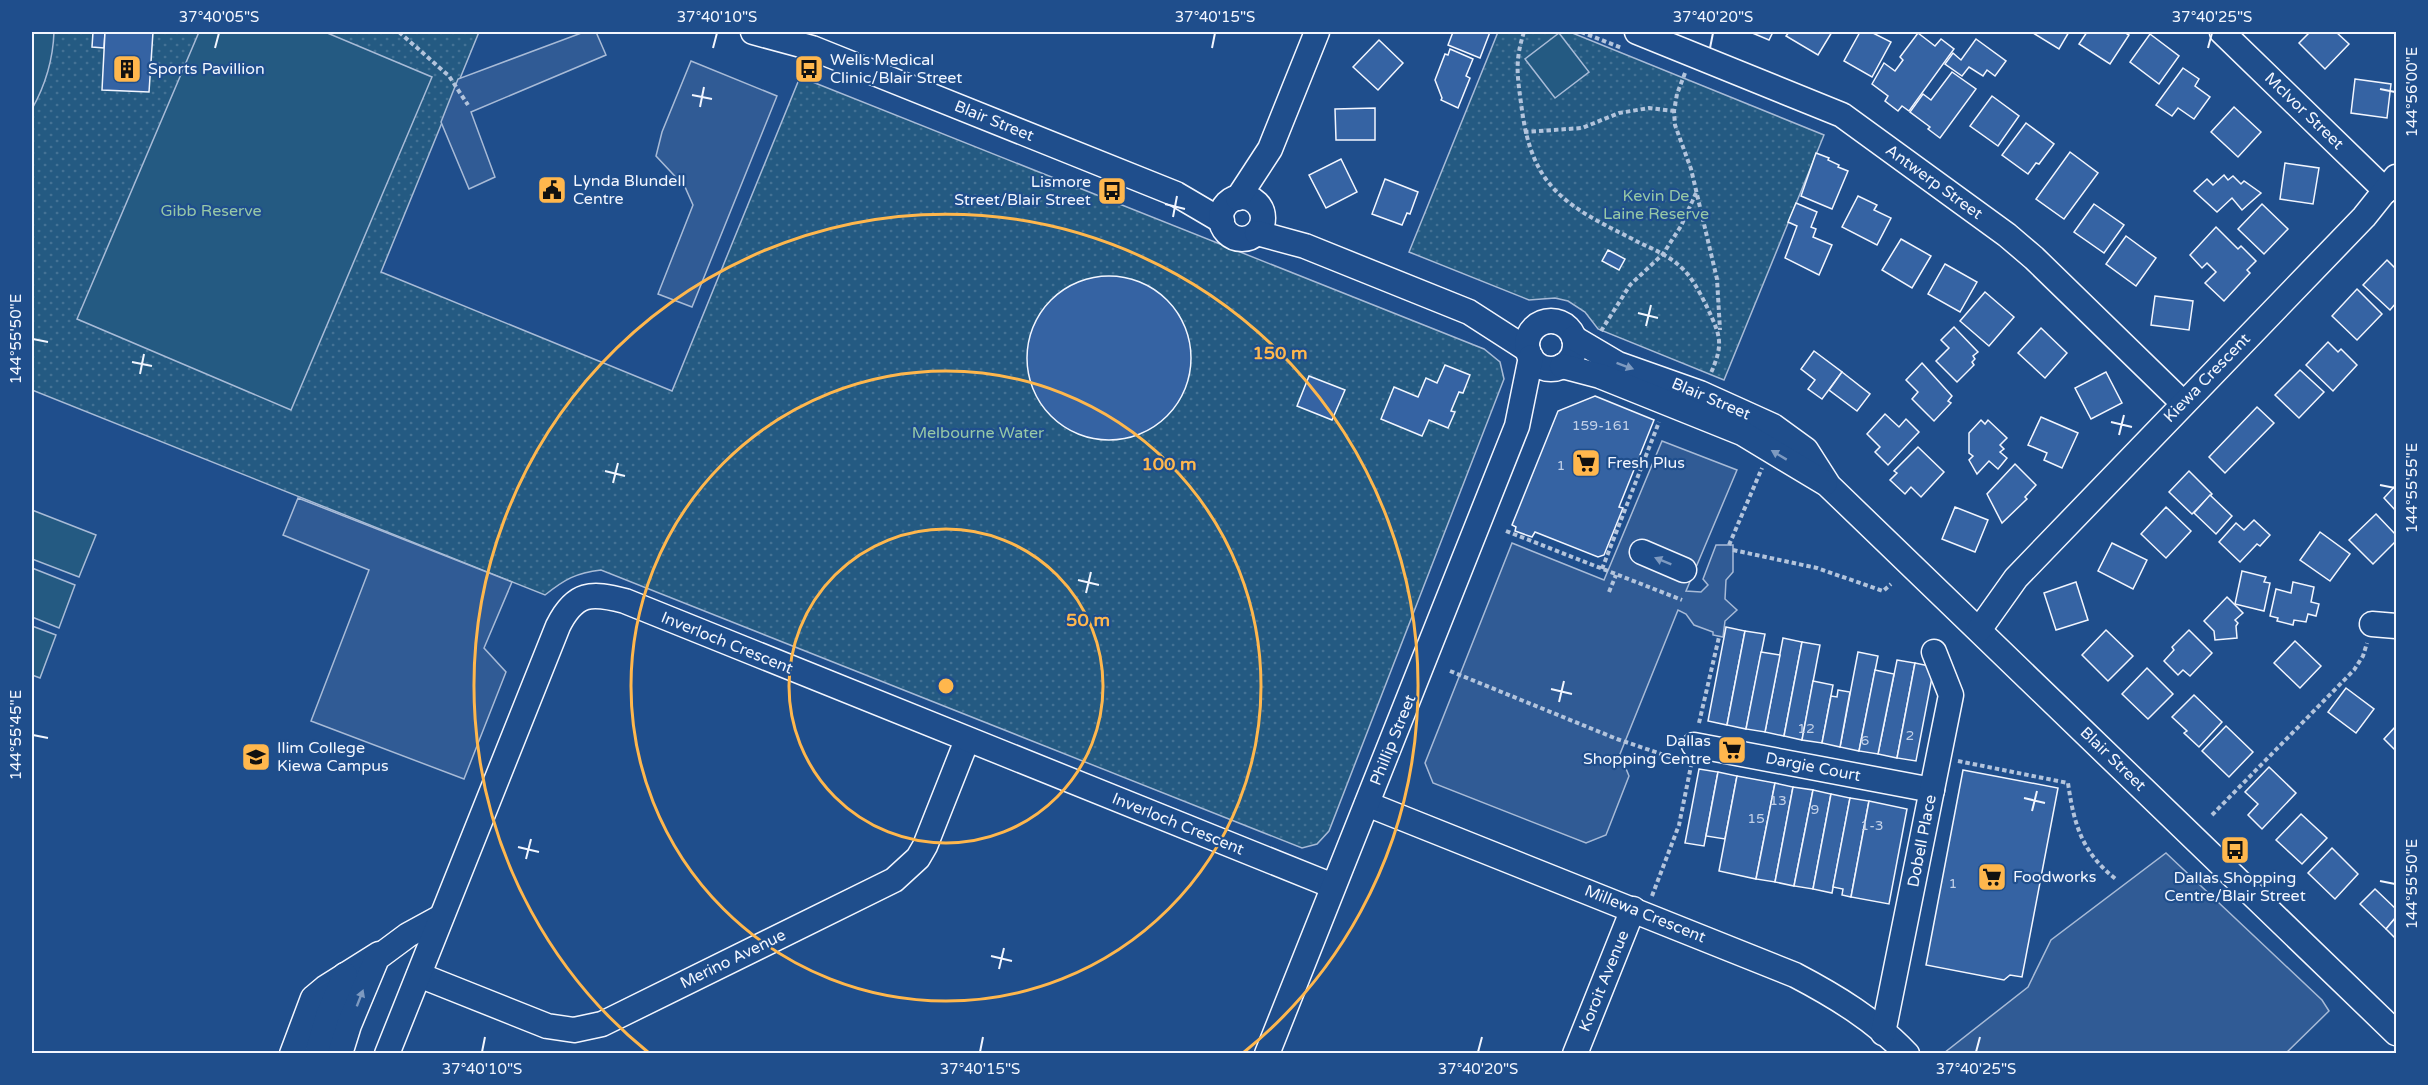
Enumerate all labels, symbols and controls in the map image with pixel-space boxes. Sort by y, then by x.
text: 37°40'05"S [179,8,259,26]
text: 37°40'10"S [677,8,757,26]
text: 37°40'15"S [1175,8,1255,26]
text: 37°40'20"S [1673,8,1753,26]
text: 37°40'25"S [2172,8,2252,26]
text: 144°56'00"E [2403,47,2421,137]
place label: Wells Medical Clinic/Blair Street [830,50,962,88]
building icon: Sports Pavillion [111,53,143,85]
bus stop icon: Wells Medical Clinic/Blair Street [793,53,825,85]
place label: Sports Pavillion [148,59,265,79]
street label: McIvor Street [2260,68,2348,154]
street label: Blair Street [951,96,1037,146]
street label: Antwerp Street [1882,140,1986,224]
place label: Lynda Blundell Centre [573,171,685,209]
place label: Lismore Street/Blair Street [954,172,1091,210]
public building icon: Lynda Blundell Centre [536,174,568,206]
bus stop icon: Lismore Street/Blair Street [1096,175,1128,207]
park label: Kevin De Laine Reserve [1603,186,1709,224]
park label: Gibb Reserve [160,201,262,221]
text: 144°55'50"E [7,294,25,384]
street label: Kiewa Crescent [2159,329,2255,427]
text: 150 m [1252,342,1308,364]
one-way arrow [1616,362,1634,372]
street label: Blair Street [1668,373,1754,425]
house number: 159-161 [1572,417,1630,434]
park label: Melbourne Water [912,423,1045,443]
text: 144°55'55"E [2403,443,2421,533]
supermarket icon: Fresh Plus [1570,447,1602,479]
one-way arrow [1771,450,1787,461]
text: 100 m [1141,453,1197,475]
place label: Fresh Plus [1607,453,1685,473]
house number: 1 [1557,457,1565,474]
one-way arrow [1654,556,1672,565]
street label: Inverloch Crescent [658,607,796,679]
text: 50 m [1066,609,1110,631]
centre of rings [936,676,956,696]
text: 144°55'45"E [7,690,25,780]
street label: Phillip Street [1366,692,1420,788]
house number: 12 [1797,720,1815,737]
street label: Blair Street [2076,723,2150,795]
house number: 2 [1906,727,1914,744]
place label: Dallas Shopping Centre [1583,731,1711,769]
house number: 6 [1861,732,1870,749]
supermarket icon: Dallas Shopping Centre [1716,734,1748,766]
place label: Ilim College Kiewa Campus [277,738,389,776]
school or university icon: Ilim College Kiewa Campus [240,741,272,773]
street label: Dargie Court [1764,748,1862,786]
street label: Inverloch Crescent [1109,788,1247,860]
house number: 13 [1769,792,1787,809]
street label: Dobell Place [1903,793,1941,889]
house number: 9 [1811,801,1819,818]
house number: 15 [1747,810,1765,827]
house number: 1-3 [1860,817,1884,834]
bus stop icon: Dallas Shopping Centre/Blair Street [2219,834,2251,866]
text: 144°55'50"E [2403,839,2421,929]
supermarket icon: Foodworks [1976,861,2008,893]
place label: Foodworks [2013,867,2096,887]
place label: Dallas Shopping Centre/Blair Street [2164,868,2306,906]
house number: 1 [1949,875,1957,892]
street label: Millewa Crescent [1582,881,1708,947]
street label: Merino Avenue [677,925,789,993]
street label: Koroit Avenue [1575,927,1633,1035]
one-way arrow [355,989,365,1007]
text: 37°40'10"S [442,1060,522,1078]
text: 37°40'15"S [940,1060,1020,1078]
text: 37°40'20"S [1438,1060,1518,1078]
text: 37°40'25"S [1936,1060,2016,1078]

